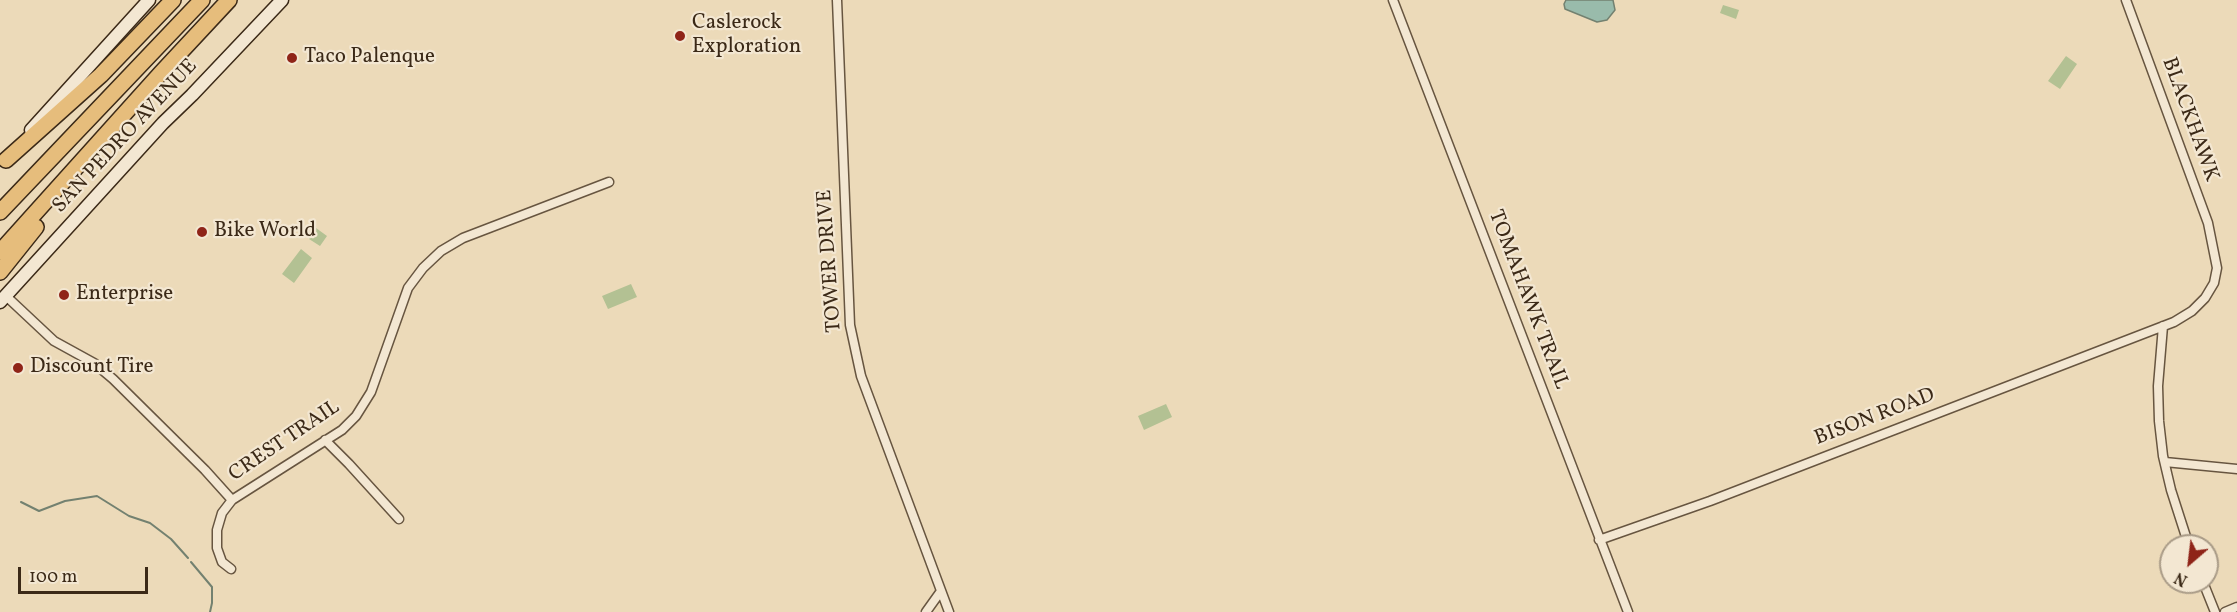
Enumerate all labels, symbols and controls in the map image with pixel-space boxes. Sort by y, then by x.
place label: Caslerock Exploration [692,11,801,61]
marker: Caslerock Exploration [673,29,687,43]
place label: Taco Palenque [304,45,435,71]
marker: Taco Palenque [285,51,299,65]
street label: BLACKHAWK [2155,54,2223,186]
street label: SAN PEDRO AVENUE [48,55,204,219]
street label: TOWER DRIVE [813,189,849,333]
street label: TOMAHAWK TRAIL [1481,207,1573,393]
place label: Bike World [214,219,316,245]
marker: Bike World [195,225,209,239]
place label: Enterprise [76,282,173,308]
marker: Enterprise [57,288,71,302]
place label: Discount Tire [30,355,153,381]
marker: Discount Tire [11,361,25,375]
street label: BISON ROAD [1811,384,1939,452]
street label: CREST TRAIL [225,396,345,488]
north arrow [2159,534,2219,594]
scale bar [21,555,152,593]
text: 100 m [29,565,78,590]
text: N [2171,566,2192,591]

